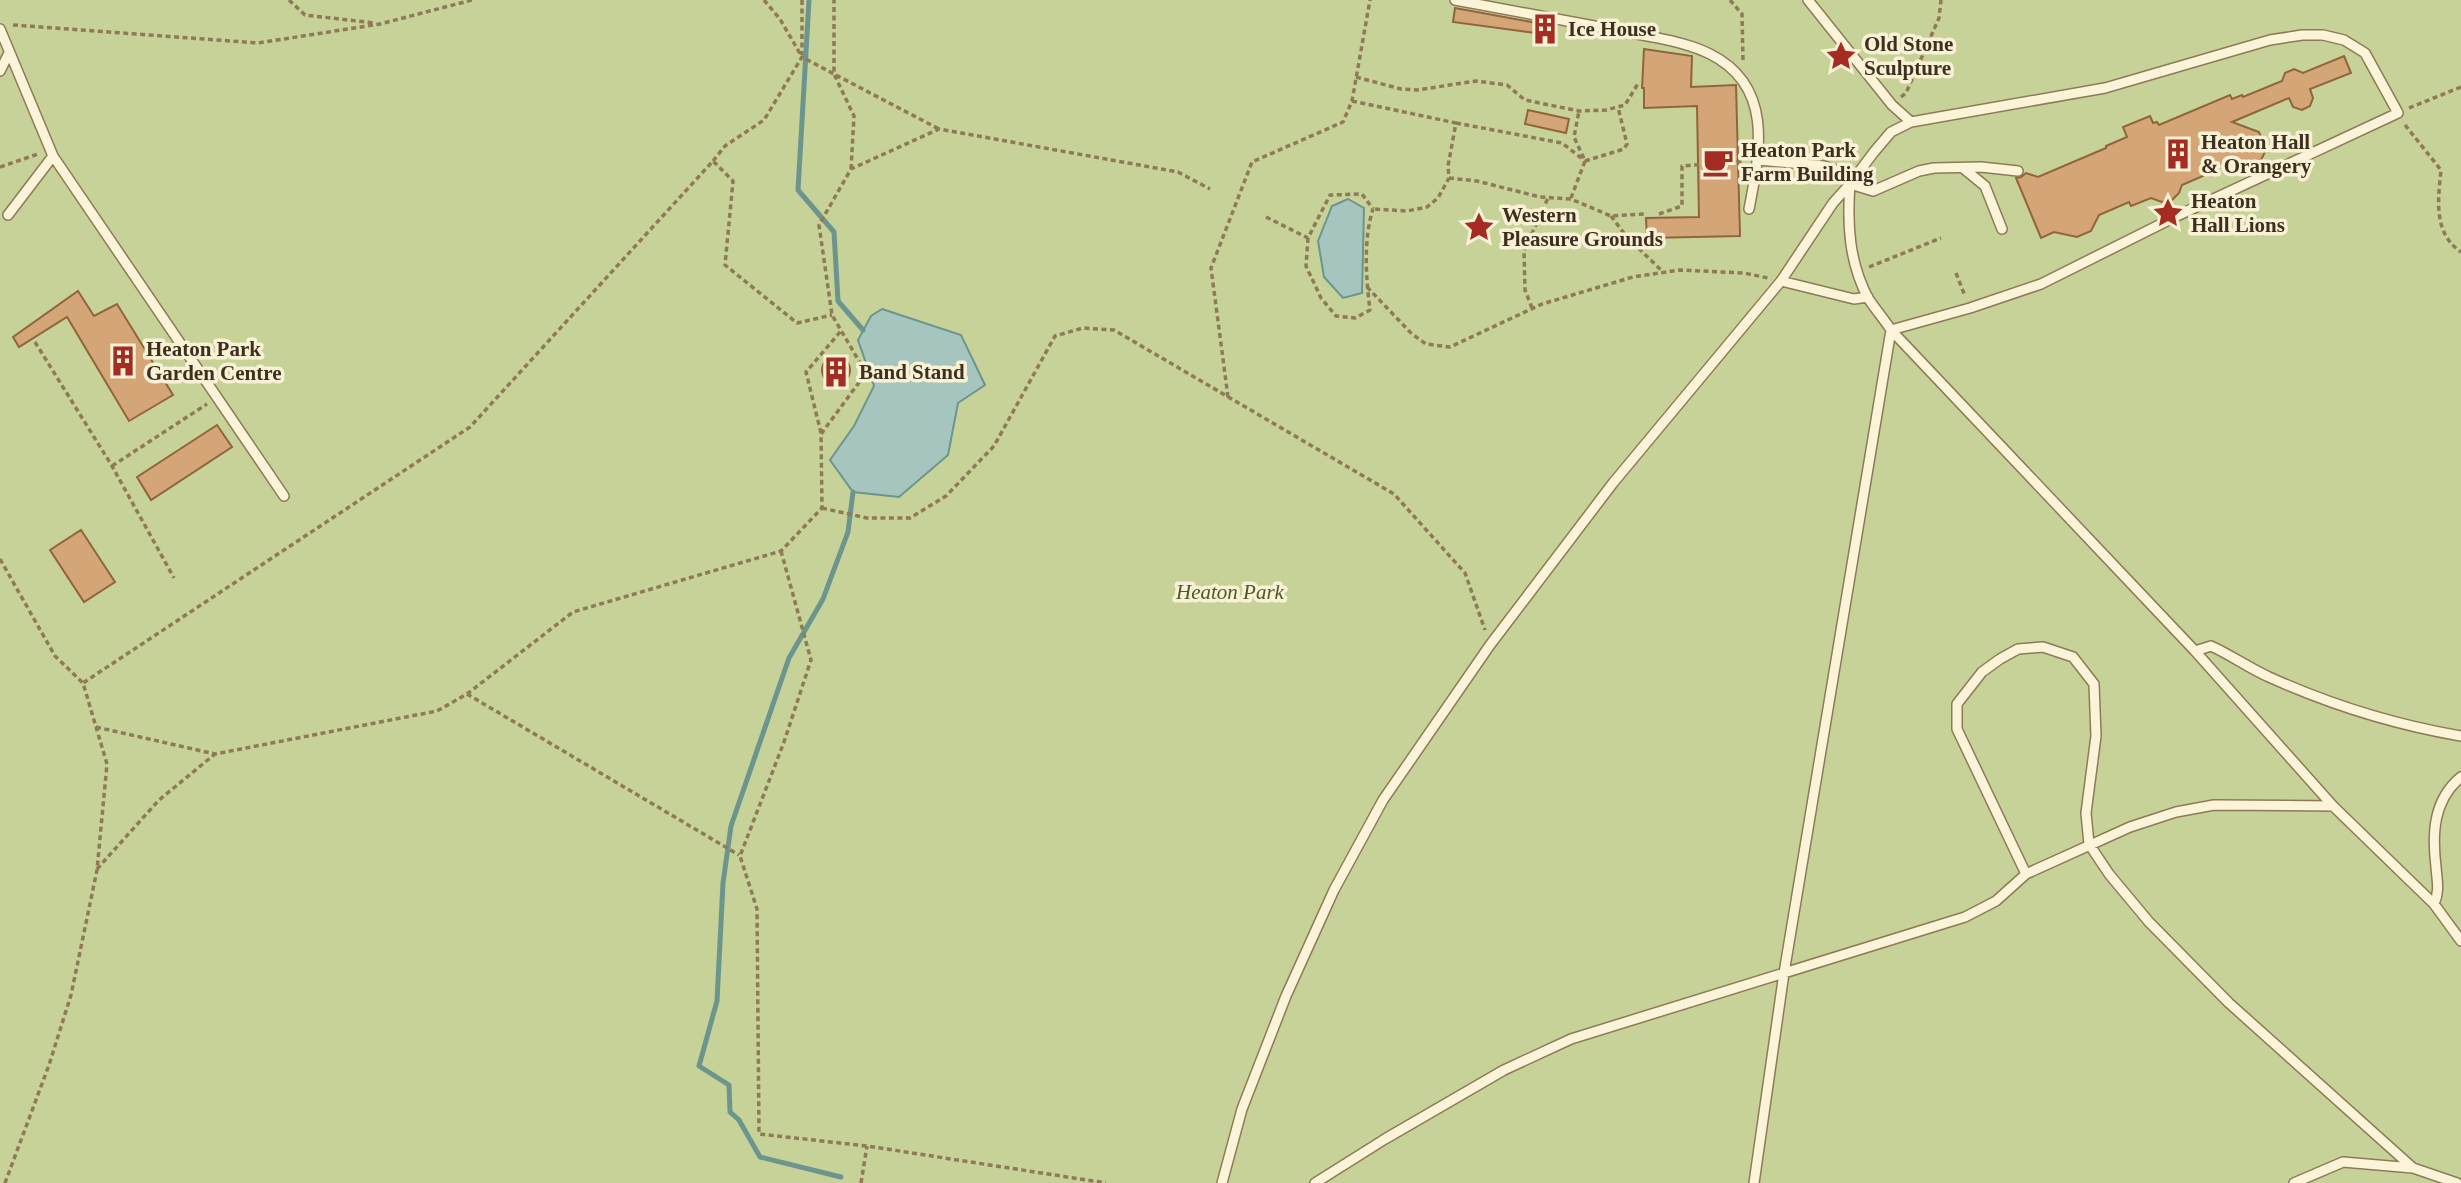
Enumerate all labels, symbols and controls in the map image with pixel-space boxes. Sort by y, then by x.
building icon: Ice House [1528,12,1562,46]
place label: Ice House [1568,17,1656,41]
place label: Old Stone Sculpture [1864,32,1953,80]
place icon: Old Stone Sculpture [1824,39,1858,73]
place label: Heaton Hall & Orangery [2201,130,2312,178]
building icon: Heaton Hall & Orangery [2161,137,2195,171]
place label: Heaton Park Farm Building [1741,138,1874,186]
cafe icon: Heaton Park Farm Building [1701,145,1735,179]
place label: Heaton Hall Lions [2191,189,2285,237]
place icon: Heaton Hall Lions [2151,196,2185,230]
place label: Western Pleasure Grounds [1502,203,1663,251]
place icon: Western Pleasure Grounds [1462,210,1496,244]
place label: Heaton Park Garden Centre [146,337,282,385]
building icon: Heaton Park Garden Centre [106,344,140,378]
building icon: Band Stand [819,355,853,389]
place label: Band Stand [859,360,965,384]
park label: Heaton Park [1175,580,1285,604]

